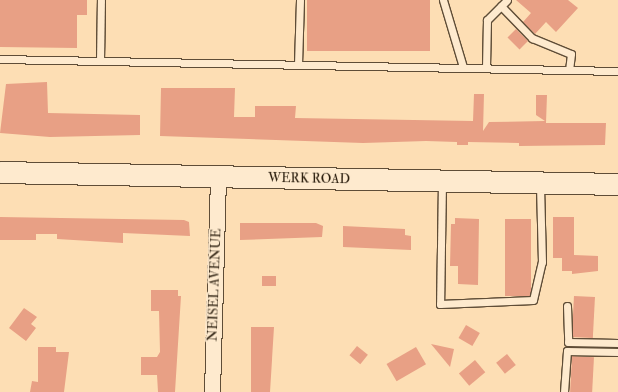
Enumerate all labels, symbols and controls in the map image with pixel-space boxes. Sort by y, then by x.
street label: WERK ROAD [268,170,350,188]
street label: NEISEL AVENUE [205,228,225,342]

